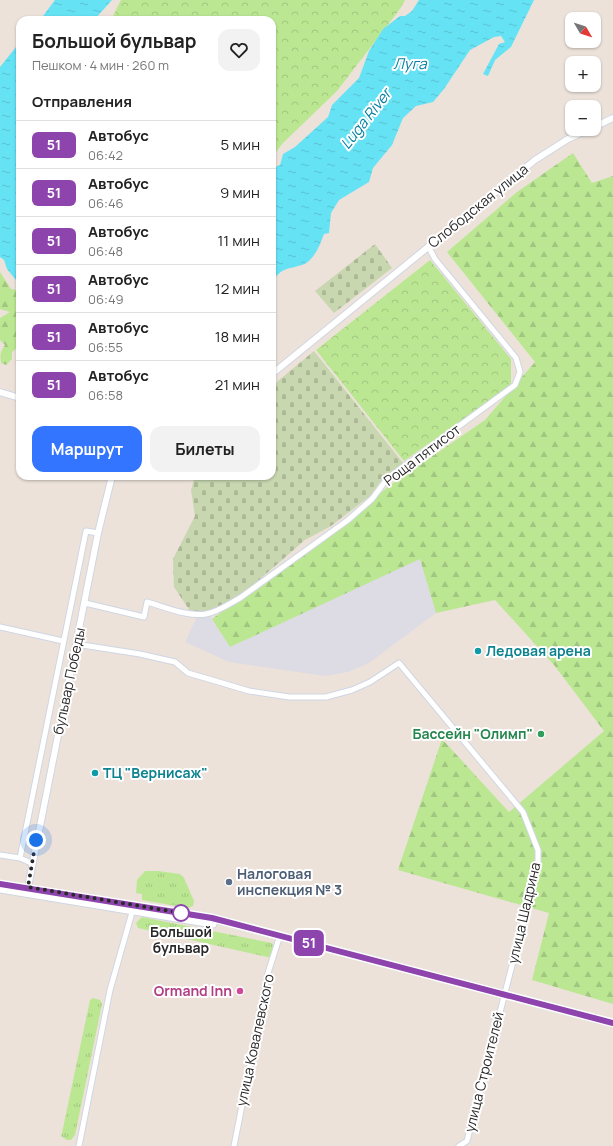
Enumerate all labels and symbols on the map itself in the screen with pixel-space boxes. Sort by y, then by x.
north arrow [565,12,601,48]
water label: Луга [393,53,427,74]
water label: Luga River [335,82,397,153]
street label: Слободская улица [424,159,532,252]
street label: Роща пятисот [379,419,464,490]
street label: бульвар Победы [48,626,89,736]
place label: Ледовая арена [486,641,591,660]
marker: Ледовая арена [473,646,483,656]
place label: Бассейн "Олимп" [412,724,533,743]
marker: Бассейн "Олимп" [536,729,546,739]
place label: ТЦ "Вернисаж" [103,763,208,782]
marker: ТЦ "Вернисаж" [90,768,100,778]
your location [26,830,46,850]
street label: улица Шадрина [503,860,544,965]
place label: Налоговая инспекция № 3 [237,864,342,899]
marker: Налоговая инспекция № 3 [224,877,234,887]
marker: Большой бульвар [172,904,190,922]
place label: Большой бульвар [150,922,212,957]
line badge: 51 [291,930,327,956]
street label: улица Ковалевского [231,972,278,1108]
place label: Ormand Inn [154,981,232,1000]
marker: Ormand Inn [235,986,245,996]
street label: улица Строителей [459,1010,508,1134]

